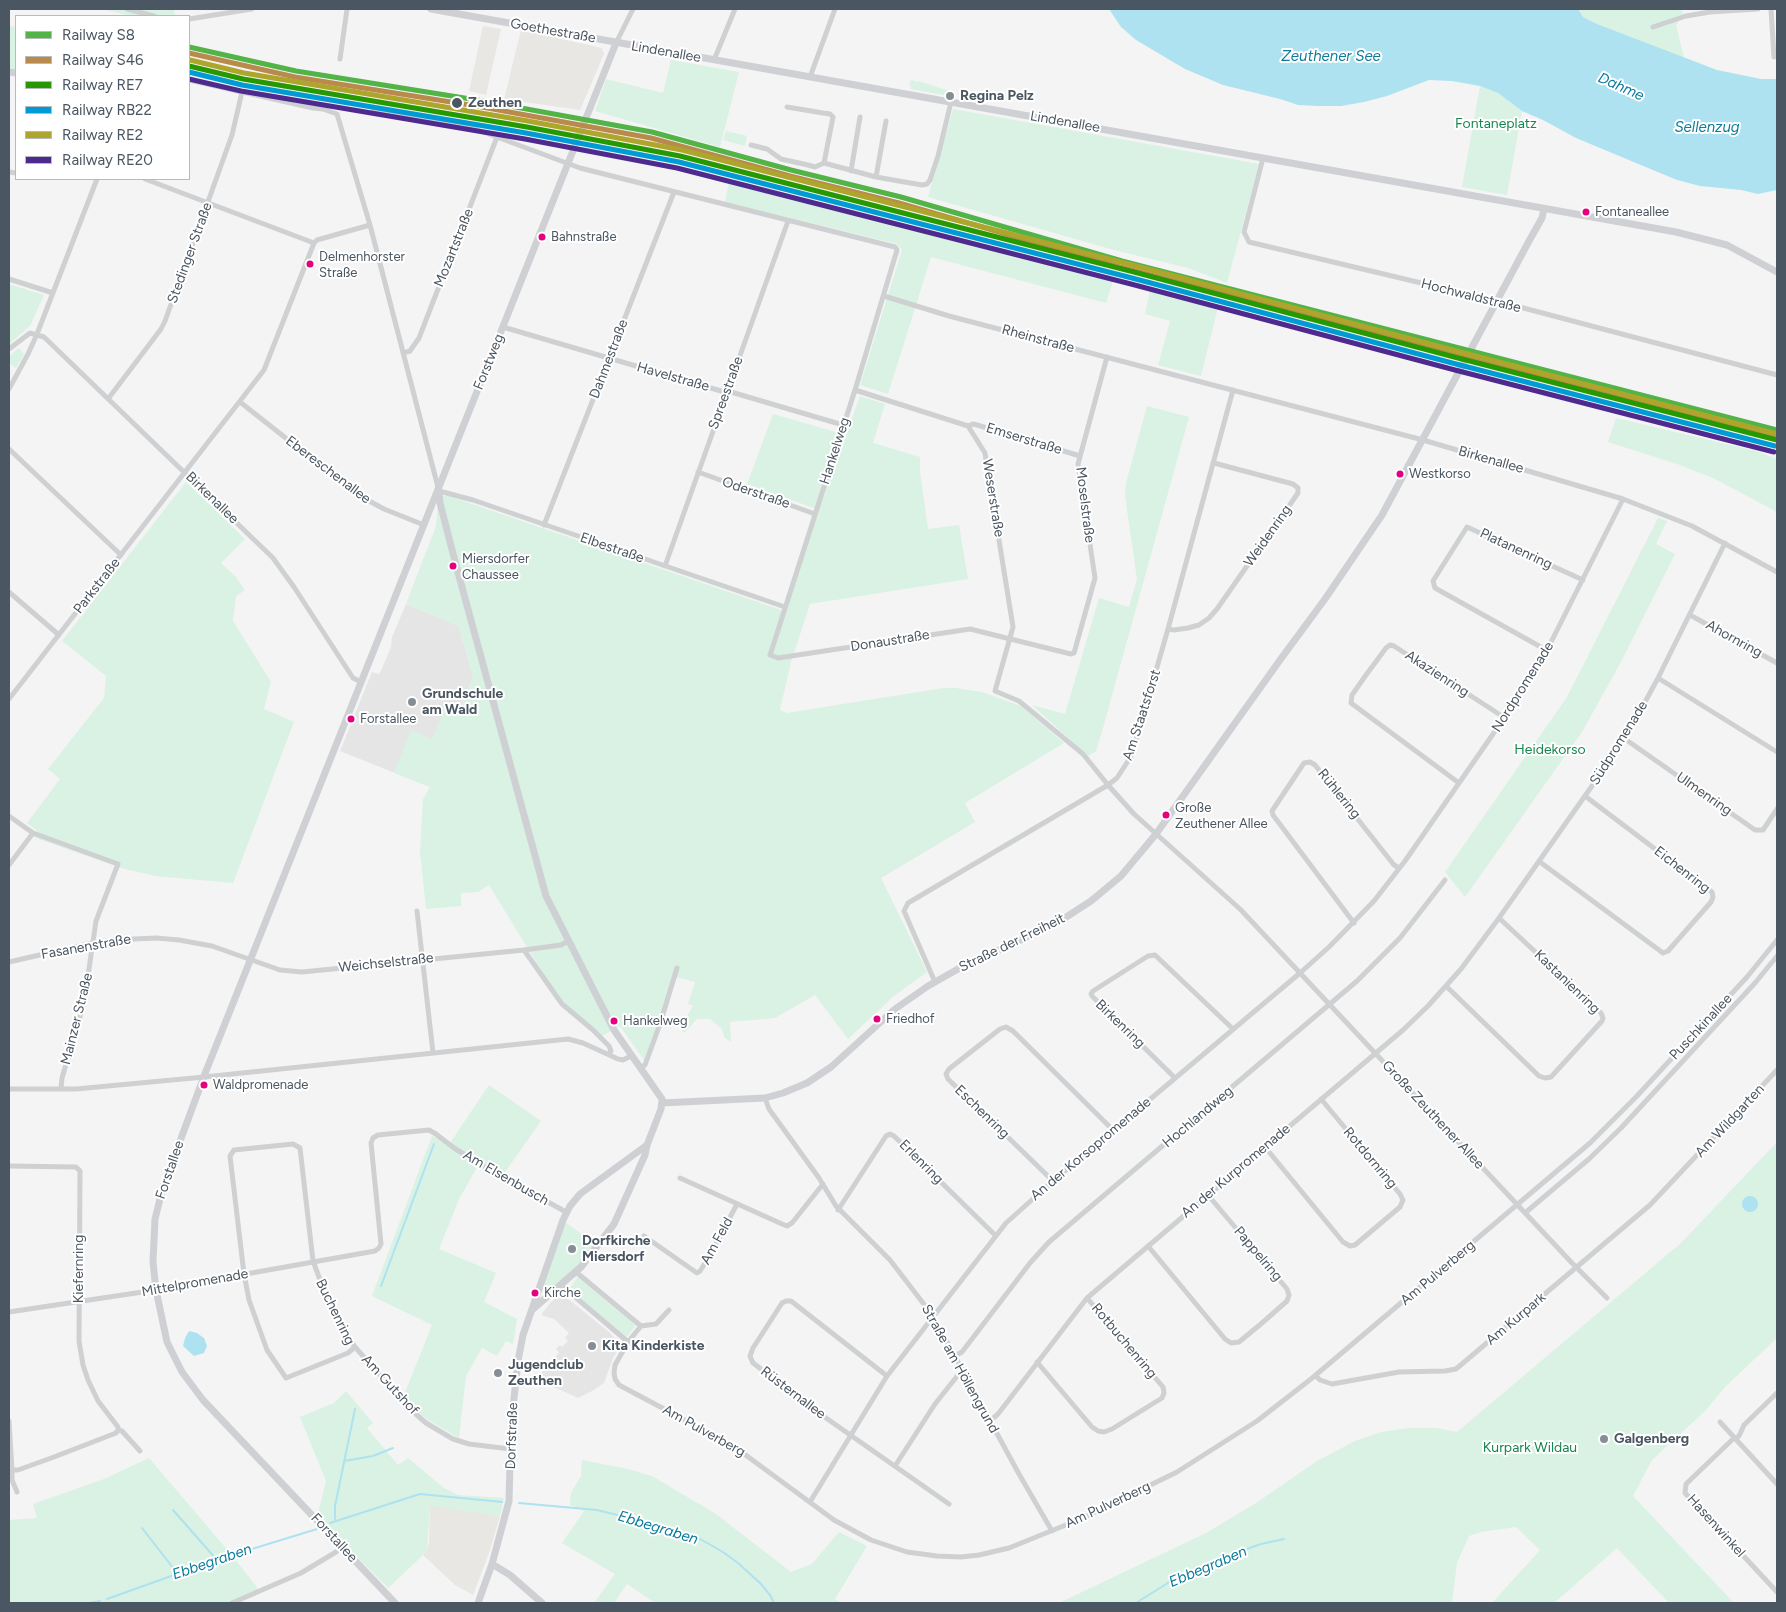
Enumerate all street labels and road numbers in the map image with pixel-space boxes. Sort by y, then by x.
street label: Goethestraße [509,15,597,47]
street label: Lindenallee [630,38,702,66]
street label: Lindenallee [1029,108,1101,136]
street label: Stedinger Straße [164,200,216,306]
street label: Mozartstraße [431,206,477,290]
street label: Hochwaldstraße [1419,275,1523,317]
street label: Dahmestraße [586,317,632,401]
street label: Rheinstraße [1000,321,1076,357]
street label: Forstweg [470,332,508,392]
street label: Spreestraße [705,354,747,432]
street label: Havelstraße [635,359,711,395]
street label: Hankelweg [816,415,854,487]
street label: Emserstraße [984,420,1064,458]
street label: Ebereschenallee [282,432,374,508]
street label: Birkenallee [1456,443,1526,477]
street label: Weserstraße [979,458,1007,538]
street label: Moselstraße [1072,466,1098,544]
street label: Birkenallee [182,469,242,527]
street label: Oderstraße [720,474,792,512]
street label: Weidenring [1241,502,1295,570]
street label: Platanenring [1477,525,1555,573]
street label: Elbestraße [578,529,646,567]
street label: Parkstraße [70,555,124,617]
street label: Ahornring [1703,617,1765,661]
street label: Donaustraße [849,626,931,656]
street label: Nordpromenade [1488,639,1558,735]
street label: Akazienring [1402,647,1472,701]
street label: Am Staatsforst [1119,667,1165,763]
street label: Südpromenade [1586,698,1652,788]
street label: Rühlering [1314,766,1364,822]
street label: Ulmenring [1673,769,1735,819]
street label: Eichenring [1651,843,1713,897]
street label: Straße der Freiheit [956,910,1068,976]
street label: Fasanenstraße [40,931,132,963]
street label: Kastanienring [1531,946,1603,1018]
street label: Weichselstraße [338,950,434,976]
street label: Mainzer Straße [57,971,97,1067]
street label: Puschkinallee [1666,990,1736,1064]
street label: Birkenring [1092,996,1148,1052]
street label: Große Zeuthener Allee [1378,1057,1488,1173]
street label: Am Wildgarten [1692,1081,1768,1161]
street label: Eschenring [951,1082,1013,1142]
street label: Hochlandweg [1159,1083,1237,1151]
street label: An der Korsopromenade [1027,1094,1155,1204]
street label: An der Kurpromenade [1178,1120,1294,1222]
street label: Rotdornring [1339,1124,1401,1192]
street label: Erlenring [895,1136,947,1188]
street label: Forstallee [152,1139,188,1201]
street label: Am Elsenbusch [460,1147,552,1209]
street label: Am Feld [697,1214,737,1268]
street label: Pappelring [1230,1223,1286,1285]
street label: Kiefernring [71,1235,87,1303]
street label: Am Pulverberg [1397,1237,1479,1309]
street label: Mittelpromenade [140,1265,250,1301]
street label: Buchenring [312,1276,358,1348]
street label: Am Kurpark [1483,1289,1549,1349]
street label: Rotbuchenring [1088,1300,1160,1382]
street label: Straße am Höllengrund [918,1302,1002,1436]
street label: Am Gutshof [358,1351,422,1419]
street label: Rüsternallee [757,1363,829,1423]
street label: Am Pulverberg [660,1401,748,1461]
street label: Dorfstraße [502,1402,522,1470]
street label: Am Pulverberg [1063,1478,1153,1532]
street label: Hasenwinkel [1683,1491,1749,1561]
street label: Forstallee [307,1510,361,1566]

